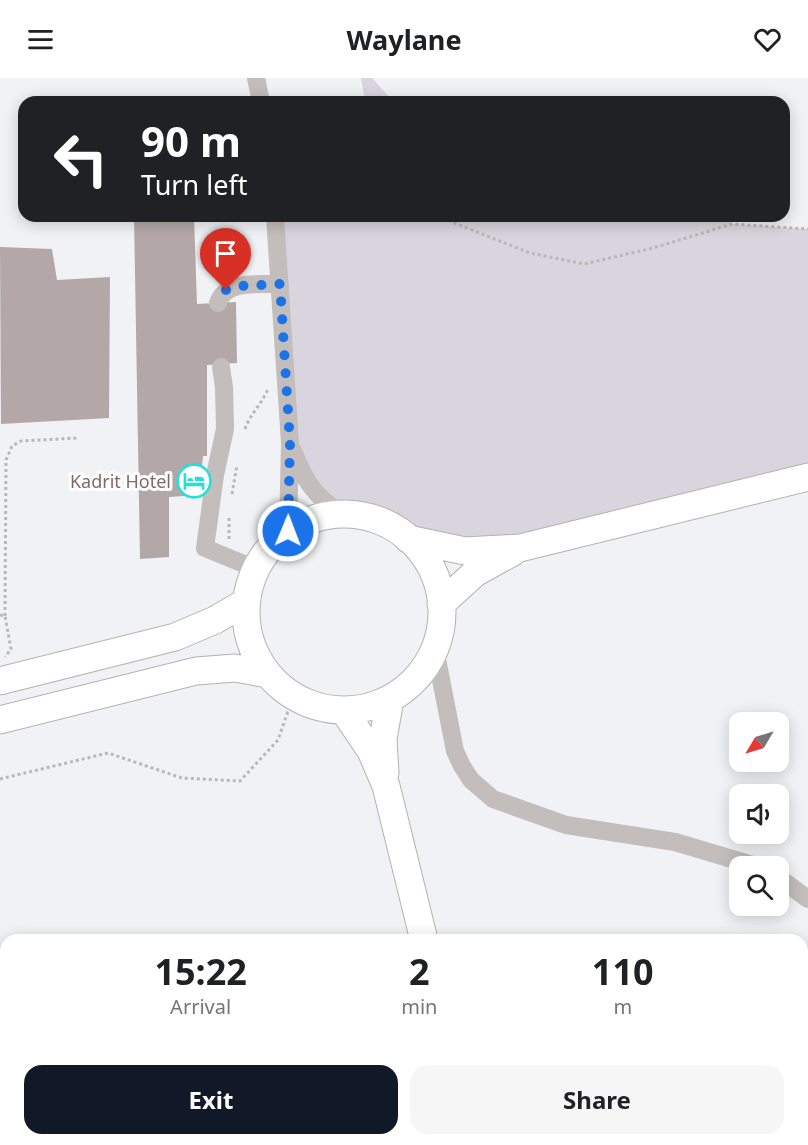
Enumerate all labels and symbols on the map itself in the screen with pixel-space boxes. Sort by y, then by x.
pin [200,228,251,290]
hotel icon: Kadrit Hotel [176,463,212,499]
place label: Kadrit Hotel [70,469,171,493]
position arrow [256,499,320,563]
north arrow [729,712,789,772]

